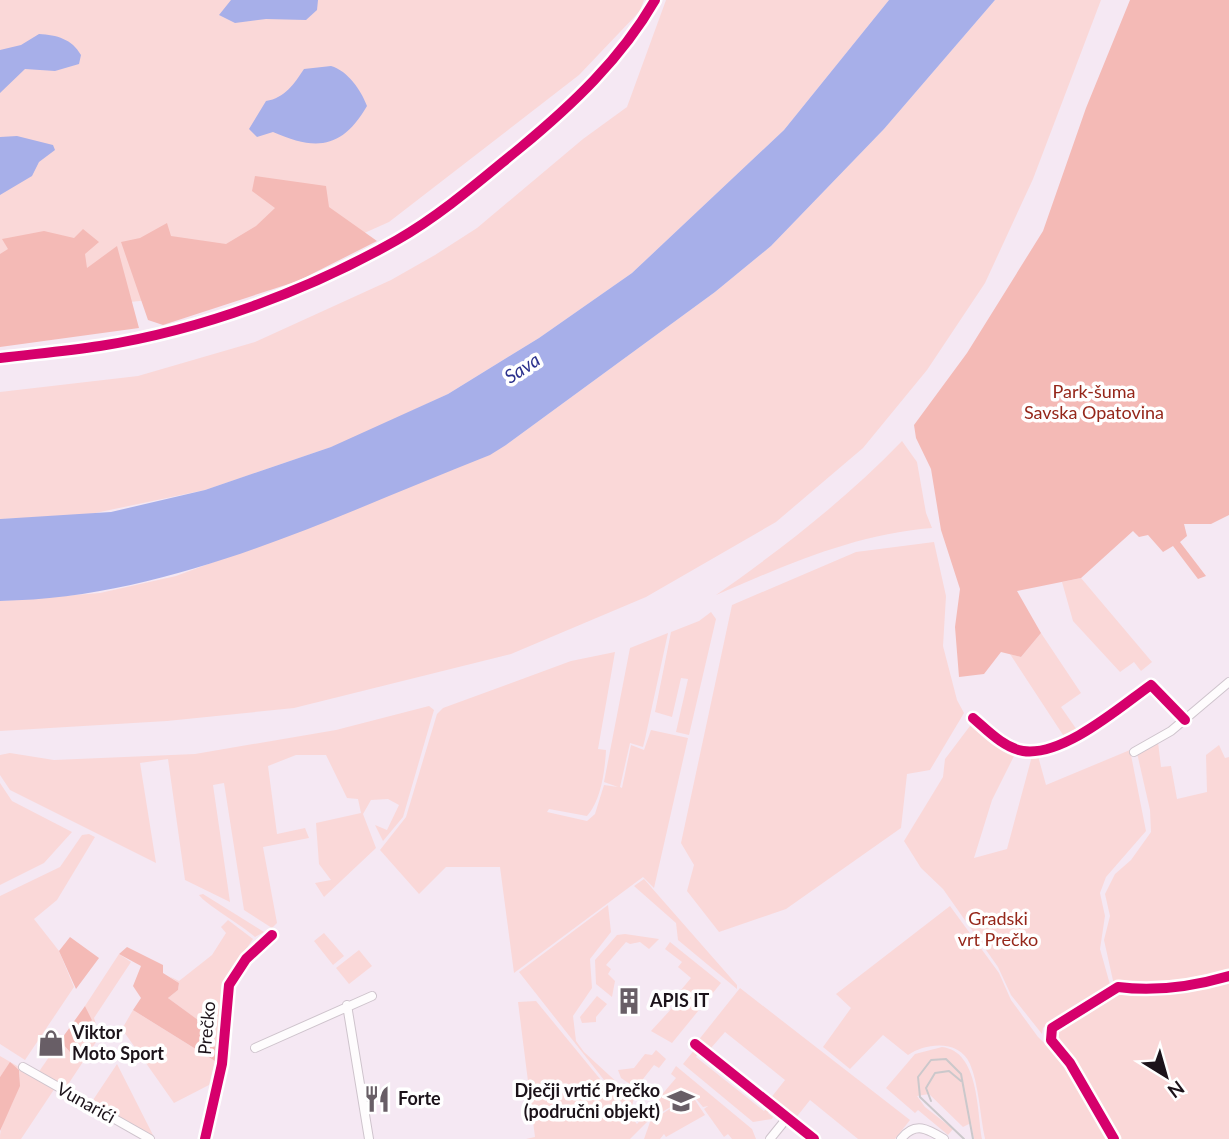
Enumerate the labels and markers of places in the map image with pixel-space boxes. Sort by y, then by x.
building icon: APIS IT [614,986,644,1016]
place label: APIS IT [649,989,710,1011]
place label: Viktor Moto Sport [71,1021,164,1064]
shop icon: Viktor Moto Sport [36,1028,66,1058]
place label: Dječji vrtić Prečko (područni objekt) [514,1079,660,1122]
restaurant icon: Forte [362,1084,392,1114]
school or university icon: Dječji vrtić Prečko (područni objekt) [666,1086,696,1116]
place label: Forte [398,1087,441,1109]

